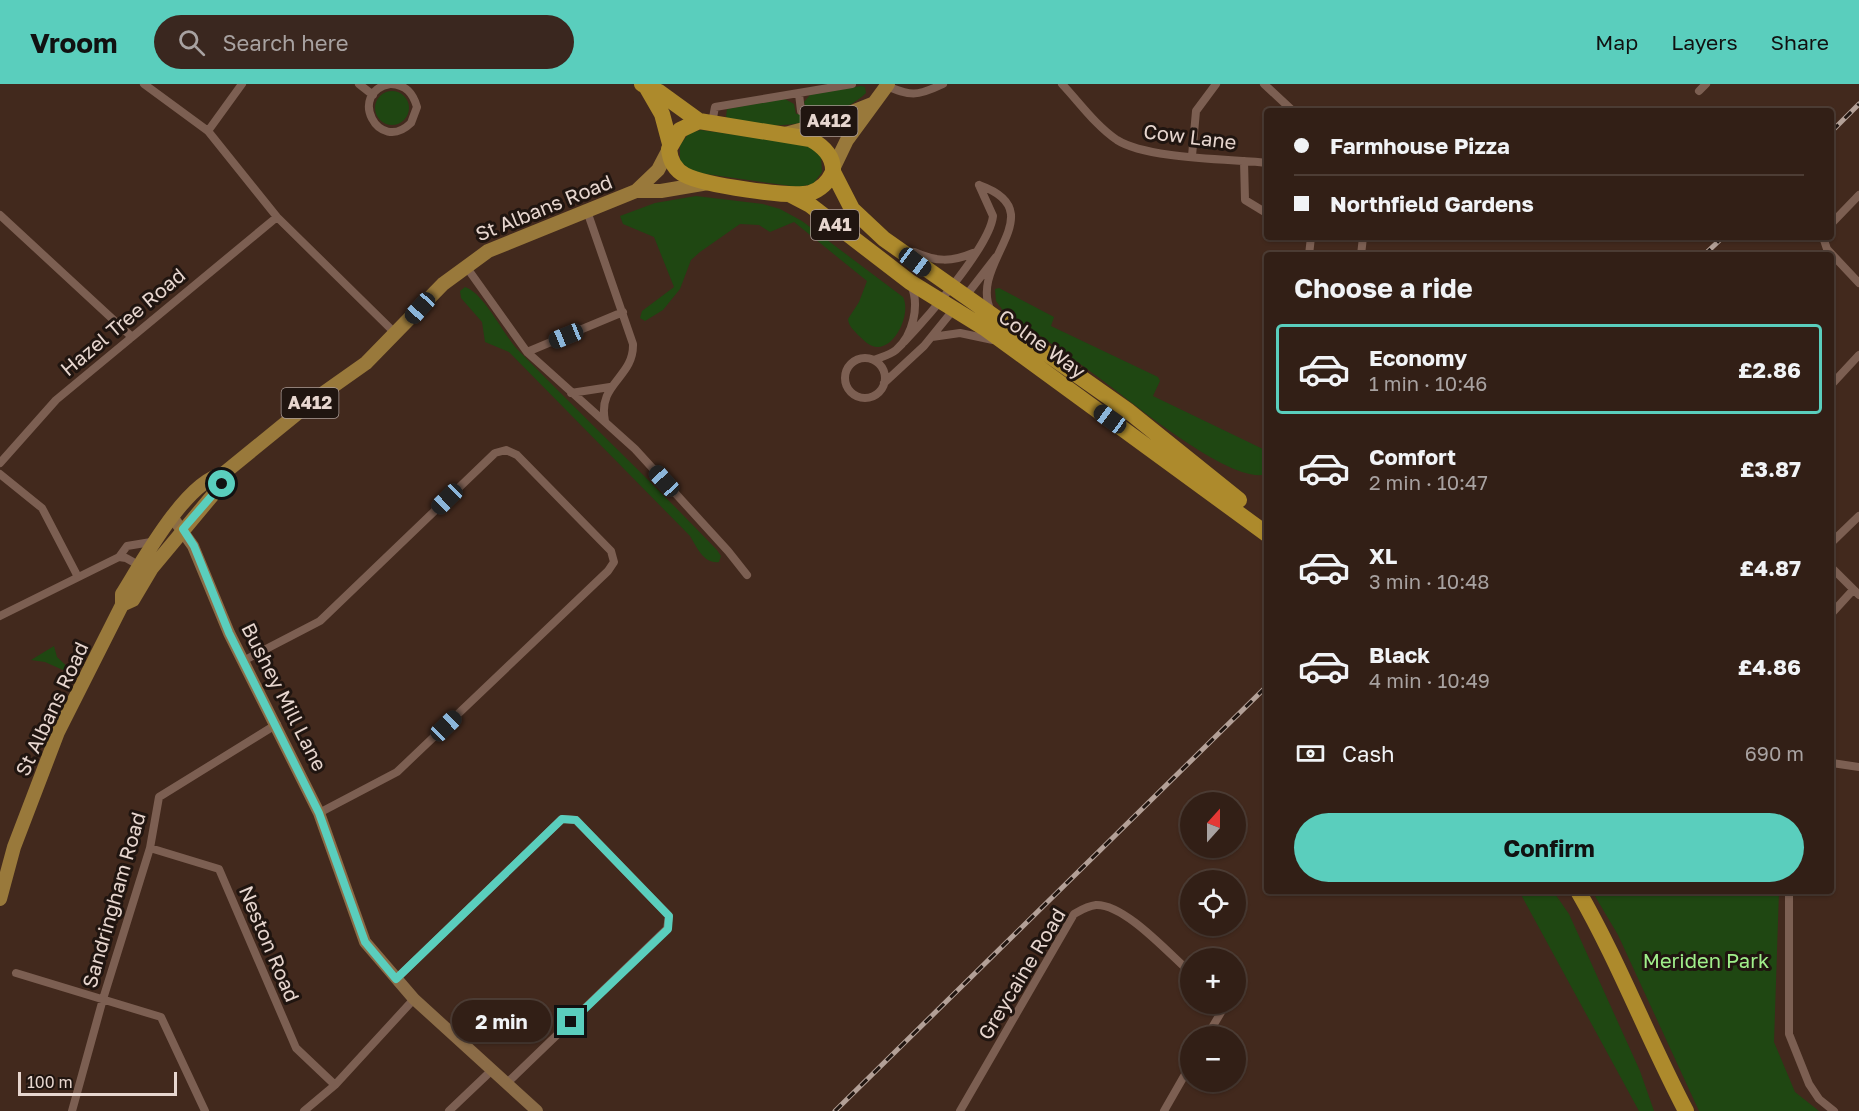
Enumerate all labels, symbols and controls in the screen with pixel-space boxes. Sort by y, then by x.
search box [154,15,574,69]
text: Vroom [30,26,118,59]
icon: search [175,26,208,59]
text: Search here [223,29,349,56]
text: Map [1595,29,1638,55]
text: Layers [1671,29,1738,55]
text: Share [1771,29,1829,55]
road number: A412 [800,106,858,136]
street label: Cow Lane [1142,118,1238,154]
text: Farmhouse Pizza [1330,132,1510,159]
street label: St Albans Road [472,169,615,245]
text: Northfield Gardens [1330,190,1534,217]
road number: A41 [811,210,859,240]
car [895,244,935,280]
street label: Hazel Tree Road [55,262,189,380]
text: Choose a ride [1294,272,1473,304]
car [401,289,439,327]
street label: Colne Way [995,304,1091,383]
car [546,321,586,351]
icon: car [1297,342,1351,396]
text: Economy [1369,344,1467,371]
text: £2.86 [1738,356,1801,383]
text: 1 min · 10:46 [1369,371,1487,395]
road number: A412 [282,388,338,418]
car [1090,401,1130,437]
icon: car [1297,441,1351,495]
text: Comfort [1369,443,1456,470]
text: £3.87 [1740,455,1801,482]
car [645,462,683,500]
route start [208,470,235,497]
text: 2 min · 10:47 [1369,470,1488,494]
car [428,480,466,518]
icon: car [1297,540,1351,594]
text: XL [1369,542,1397,569]
text: £4.87 [1740,554,1801,581]
text: 3 min · 10:48 [1369,569,1490,593]
street label: Bushey Mill Lane [237,618,333,775]
street label: St Albans Road [10,638,93,779]
icon: car [1297,639,1351,693]
text: Black [1369,641,1430,668]
text: £4.86 [1738,653,1801,680]
text: 4 min · 10:49 [1369,668,1490,692]
car [427,707,465,745]
icon: cash [1294,737,1327,770]
text: Cash [1342,740,1395,767]
text: 690 m [1745,741,1804,765]
north arrow [1180,792,1246,858]
map controls [1180,792,1246,1092]
street label: Sandringham Road [76,809,150,990]
button: Confirm [1294,813,1804,882]
button: locate [1180,870,1246,936]
street label: Neston Road [235,882,305,1005]
street label: Greycaine Road [972,903,1070,1044]
button: + [1180,948,1246,1014]
park label: Meriden Park [1643,948,1769,972]
callout: 2 min [451,1001,550,1043]
route end [557,1008,584,1035]
text: 2 min [475,1009,528,1033]
button: − [1180,1026,1246,1092]
scale bar [18,1069,177,1096]
text: 100 m [27,1072,73,1092]

